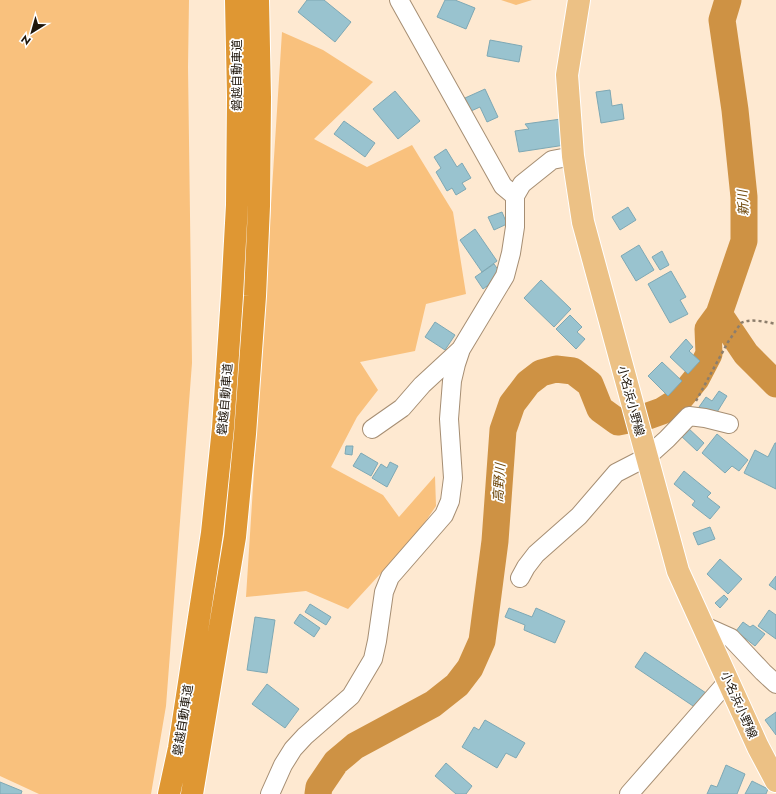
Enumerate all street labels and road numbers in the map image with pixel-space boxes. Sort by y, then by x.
street label: 磐越自動車道 [228,39,246,111]
street label: 磐越自動車道 [213,362,237,436]
street label: 小名浜小野線 [613,364,649,438]
street label: 小名浜小野線 [716,668,762,742]
street label: 磐越自動車道 [168,683,198,757]

